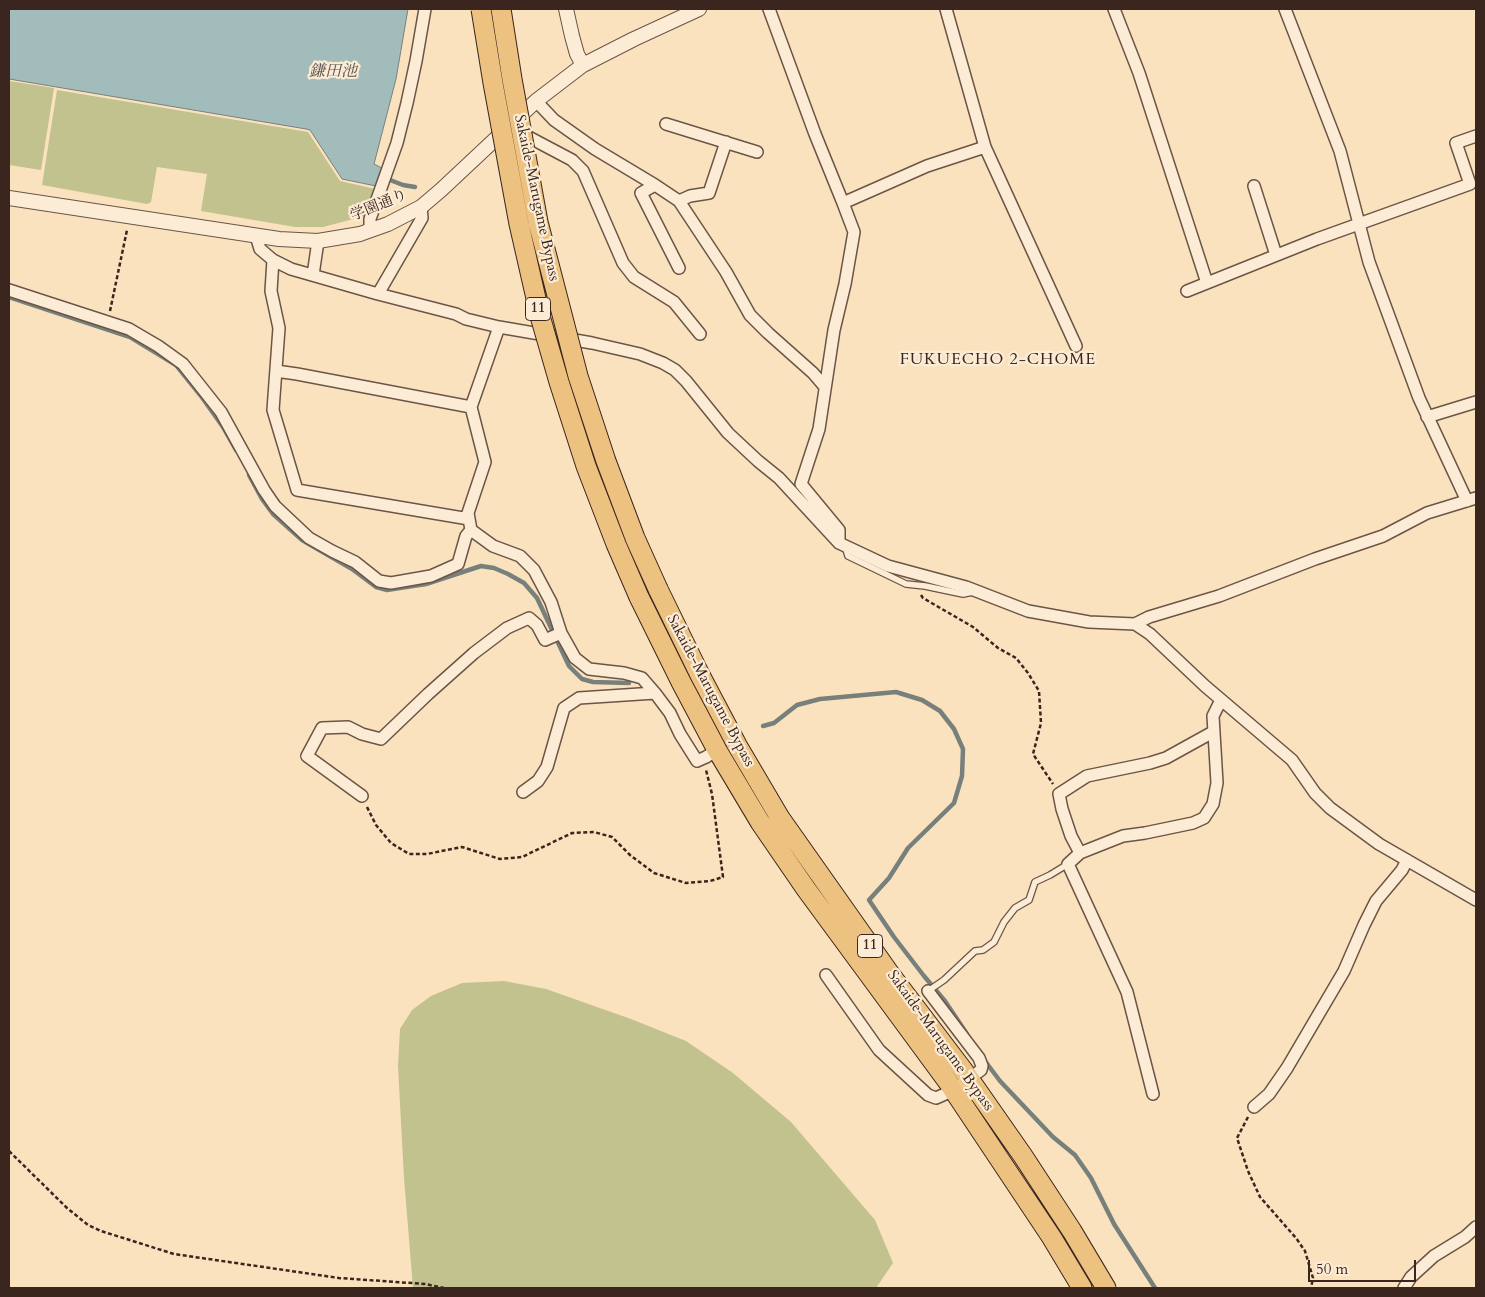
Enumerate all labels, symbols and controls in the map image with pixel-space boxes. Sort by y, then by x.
water label: 鎌田池 [309,62,357,82]
street label: Sakaide-Marugame Bypass [510,113,562,283]
street label: 学園通り [348,186,410,226]
road number: 11 [526,298,550,320]
district label: FUKUECHO 2-CHOME [898,350,1098,370]
street label: Sakaide-Marugame Bypass [662,612,758,770]
road number: 11 [858,934,882,958]
street label: Sakaide-Marugame Bypass [883,967,997,1115]
scale bar [1310,1250,1418,1282]
text: 50 m [1316,1259,1348,1279]

